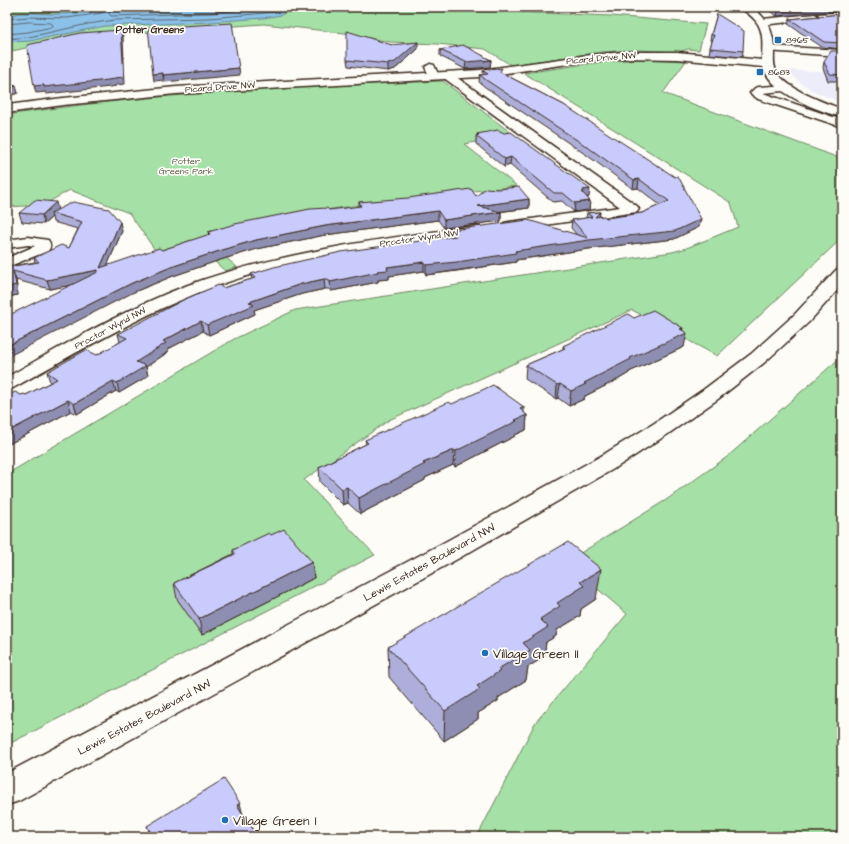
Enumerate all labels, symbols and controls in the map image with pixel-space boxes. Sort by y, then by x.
district label: Potter Greens [116,23,184,37]
place label: 8965 [786,34,810,47]
marker: 8965 [773,35,783,45]
street label: Picard Drive NW [566,49,637,68]
place label: 8683 [768,66,790,79]
marker: 8683 [755,67,765,77]
street label: Picard Drive NW [185,79,256,96]
park label: Potter Greens Park [159,155,214,178]
street label: Proctor Wynd NW [379,226,460,250]
street label: Proctor Wynd NW [72,304,149,353]
street label: Lewis Estates Boulevard NW [361,520,498,605]
place label: Village Green II [493,645,579,664]
marker: Village Green II [480,648,490,658]
street label: Lewis Estates Boulevard NW [75,676,214,759]
place label: Village Green I [233,812,317,831]
marker: Village Green I [220,815,230,825]

